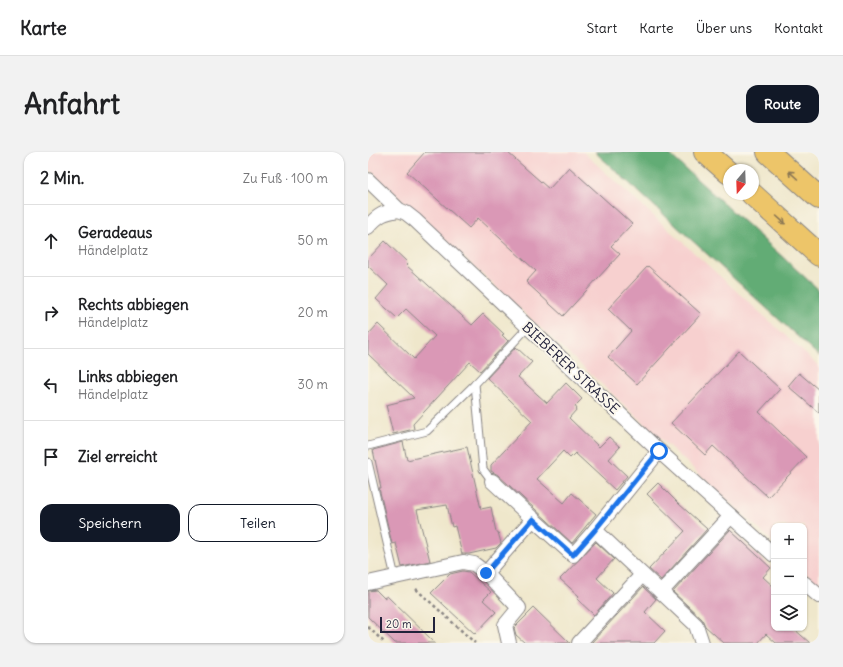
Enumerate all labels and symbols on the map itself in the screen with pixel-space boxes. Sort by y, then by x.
north arrow [723,164,759,200]
one-way arrow [788,170,798,180]
one-way arrow [776,215,786,225]
street label: BIEBERER STRASSE [518,318,624,418]
route start [650,442,668,460]
route end [477,564,495,582]
scale bar [380,615,435,634]

